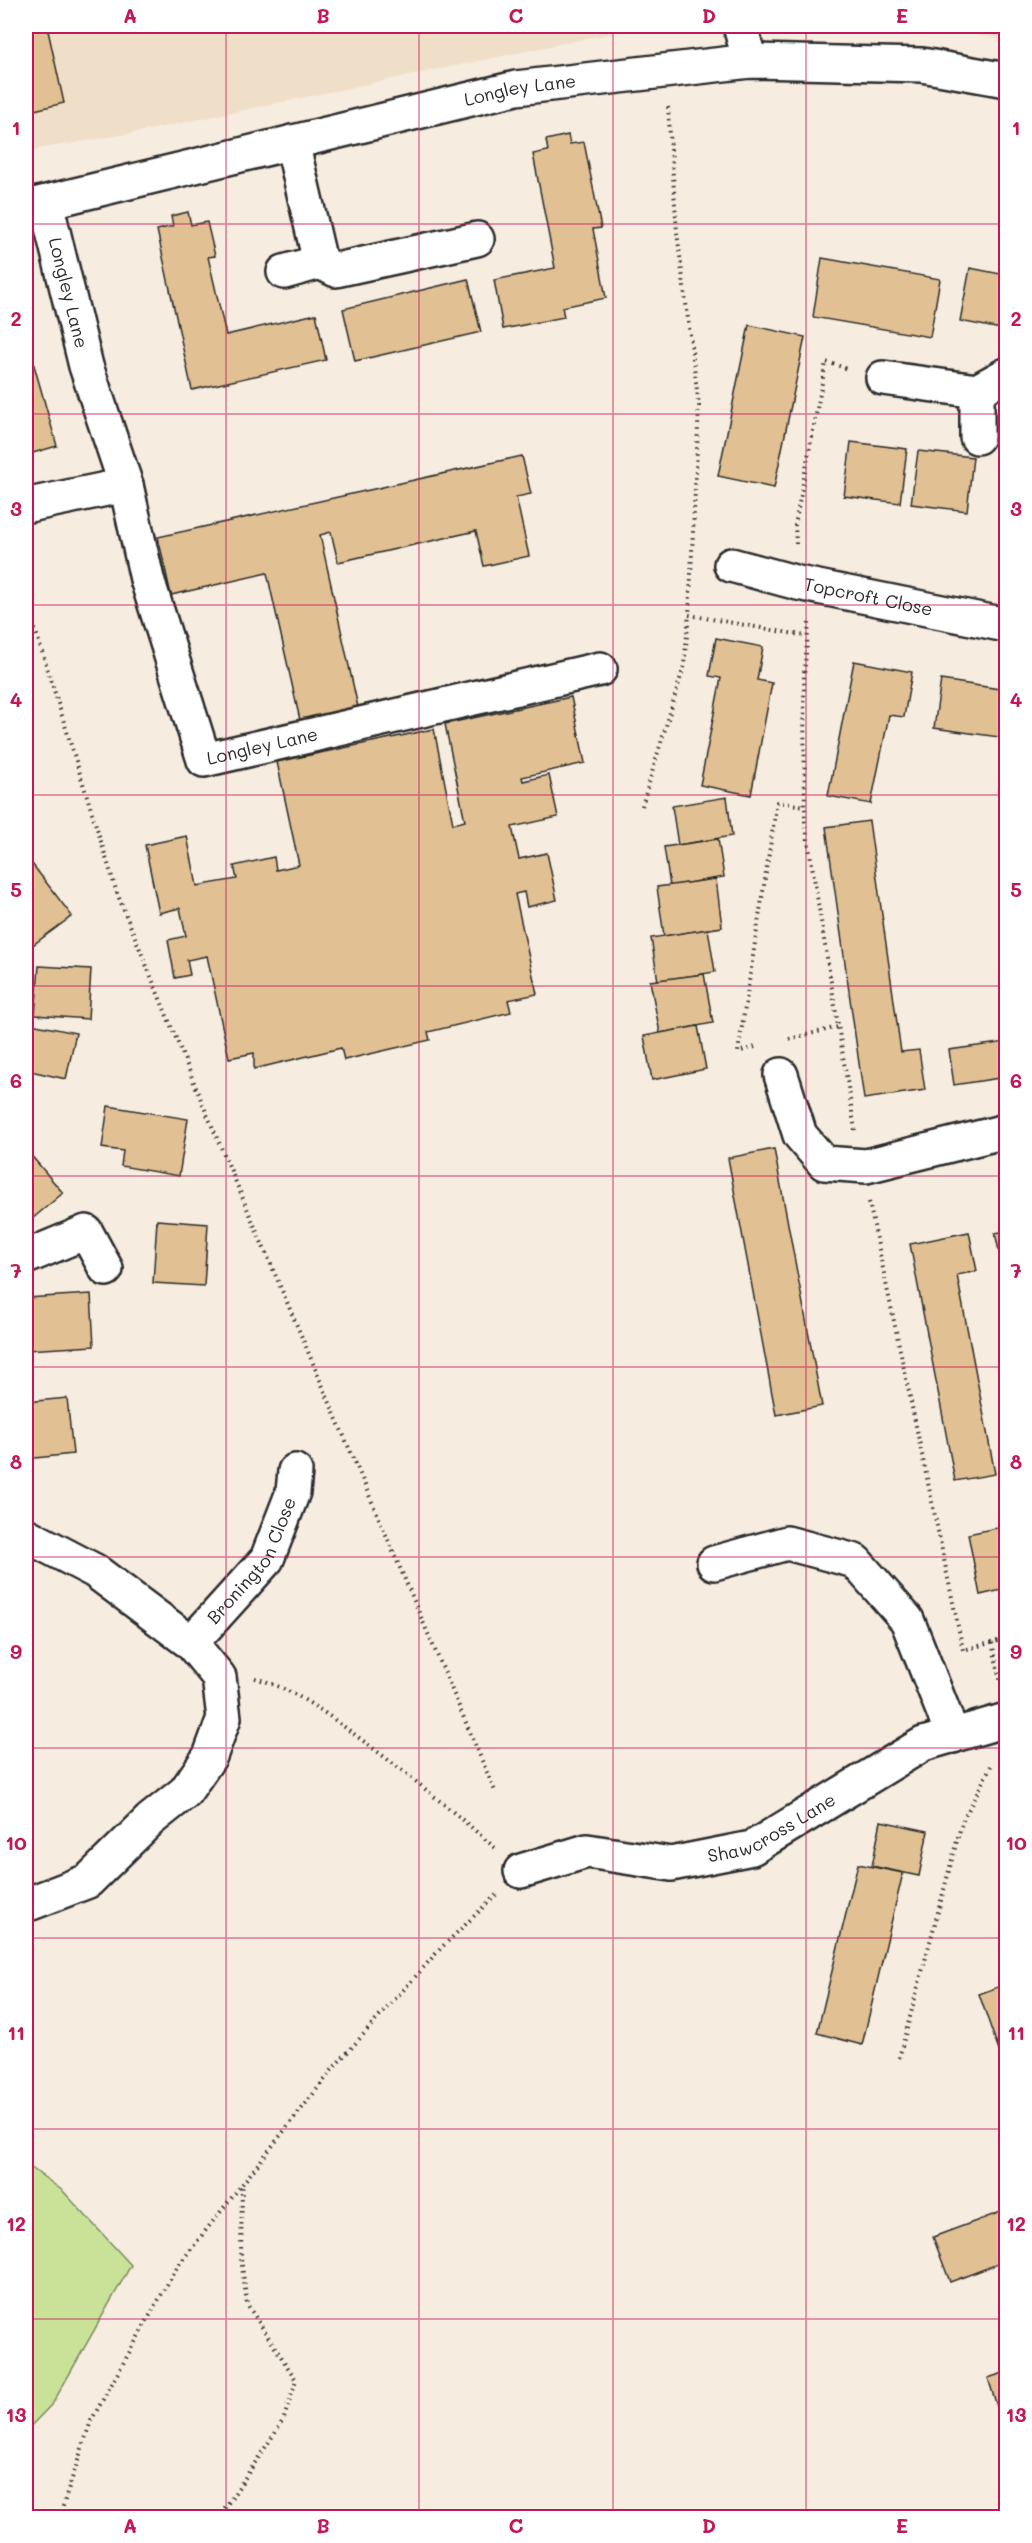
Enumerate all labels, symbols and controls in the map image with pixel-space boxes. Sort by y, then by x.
text: A [123,2,137,28]
text: B [316,2,330,28]
text: C [509,2,524,28]
text: D [702,2,716,28]
text: E [896,2,908,28]
street label: Longley Lane [462,68,577,111]
text: 1 [12,114,20,140]
text: 1 [1012,114,1020,140]
street label: Longley Lane [44,235,94,351]
text: 2 [10,305,22,331]
text: 2 [1010,305,1022,331]
text: 3 [10,495,22,521]
text: 3 [1010,495,1022,521]
street label: Topcroft Close [802,571,935,621]
text: 4 [10,686,23,712]
text: 4 [1010,686,1023,712]
street label: Longley Lane [204,721,320,770]
text: 5 [10,876,22,902]
text: 5 [1010,876,1022,902]
text: 6 [10,1067,22,1093]
text: 6 [1010,1067,1022,1093]
text: 7 [10,1257,22,1283]
text: 7 [1010,1257,1022,1283]
text: 8 [10,1448,22,1474]
text: 8 [1010,1448,1022,1474]
street label: Bronington Close [201,1493,301,1629]
text: 9 [10,1638,22,1664]
text: 9 [1010,1638,1022,1664]
street label: Shawcross Lane [705,1787,840,1868]
text: 10 [5,1829,27,1855]
text: 10 [1005,1829,1027,1855]
text: 11 [7,2019,25,2045]
text: 11 [1007,2019,1025,2045]
text: 12 [6,2210,26,2236]
text: 12 [1006,2210,1026,2236]
text: 13 [6,2401,26,2427]
text: 13 [1006,2401,1026,2427]
text: A [123,2512,137,2538]
text: B [316,2512,330,2538]
text: C [509,2512,524,2538]
text: D [702,2512,716,2538]
text: E [896,2512,908,2538]

